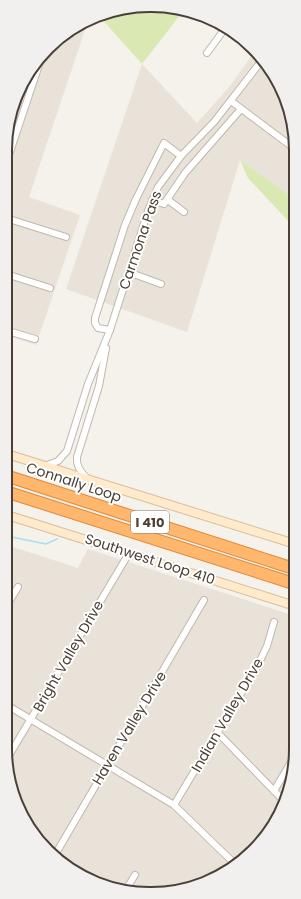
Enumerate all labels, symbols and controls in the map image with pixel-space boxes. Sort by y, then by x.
street label: Carmona Pass [114,188,166,292]
street label: Connally Loop [24,457,124,507]
road number: I 410 [131,511,169,533]
street label: Southwest Loop 410 [82,529,218,589]
street label: Bright Valley Drive [28,596,108,715]
street label: Indian Valley Drive [186,654,268,776]
street label: Haven Valley Drive [87,667,171,789]

